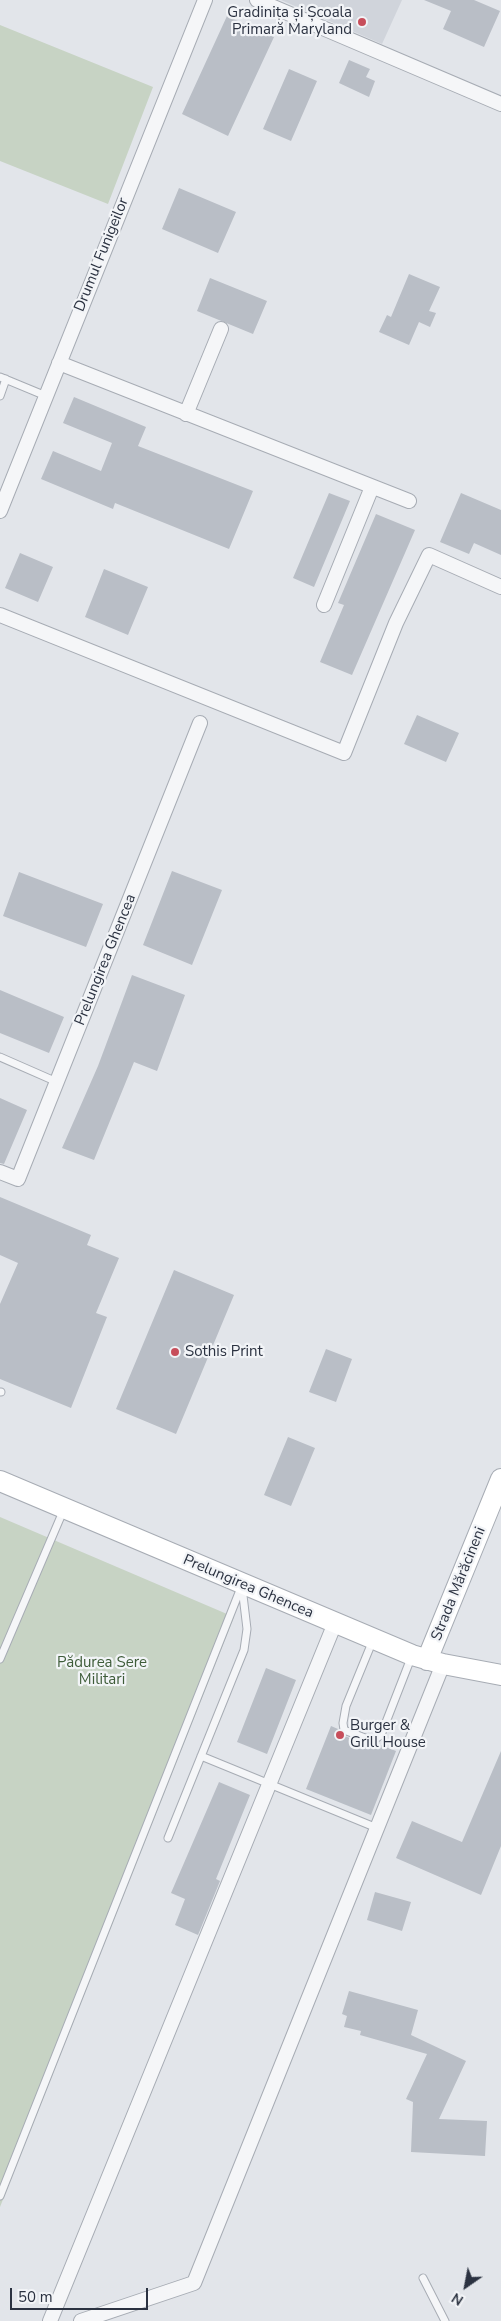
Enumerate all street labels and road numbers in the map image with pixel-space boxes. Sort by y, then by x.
street label: Drumul Funigeilor [71,195,133,315]
street label: Prelungirea Ghencea [71,892,141,1028]
street label: Strada Mărăcineni [428,1524,490,1644]
street label: Prelungirea Ghencea [180,1551,316,1623]

